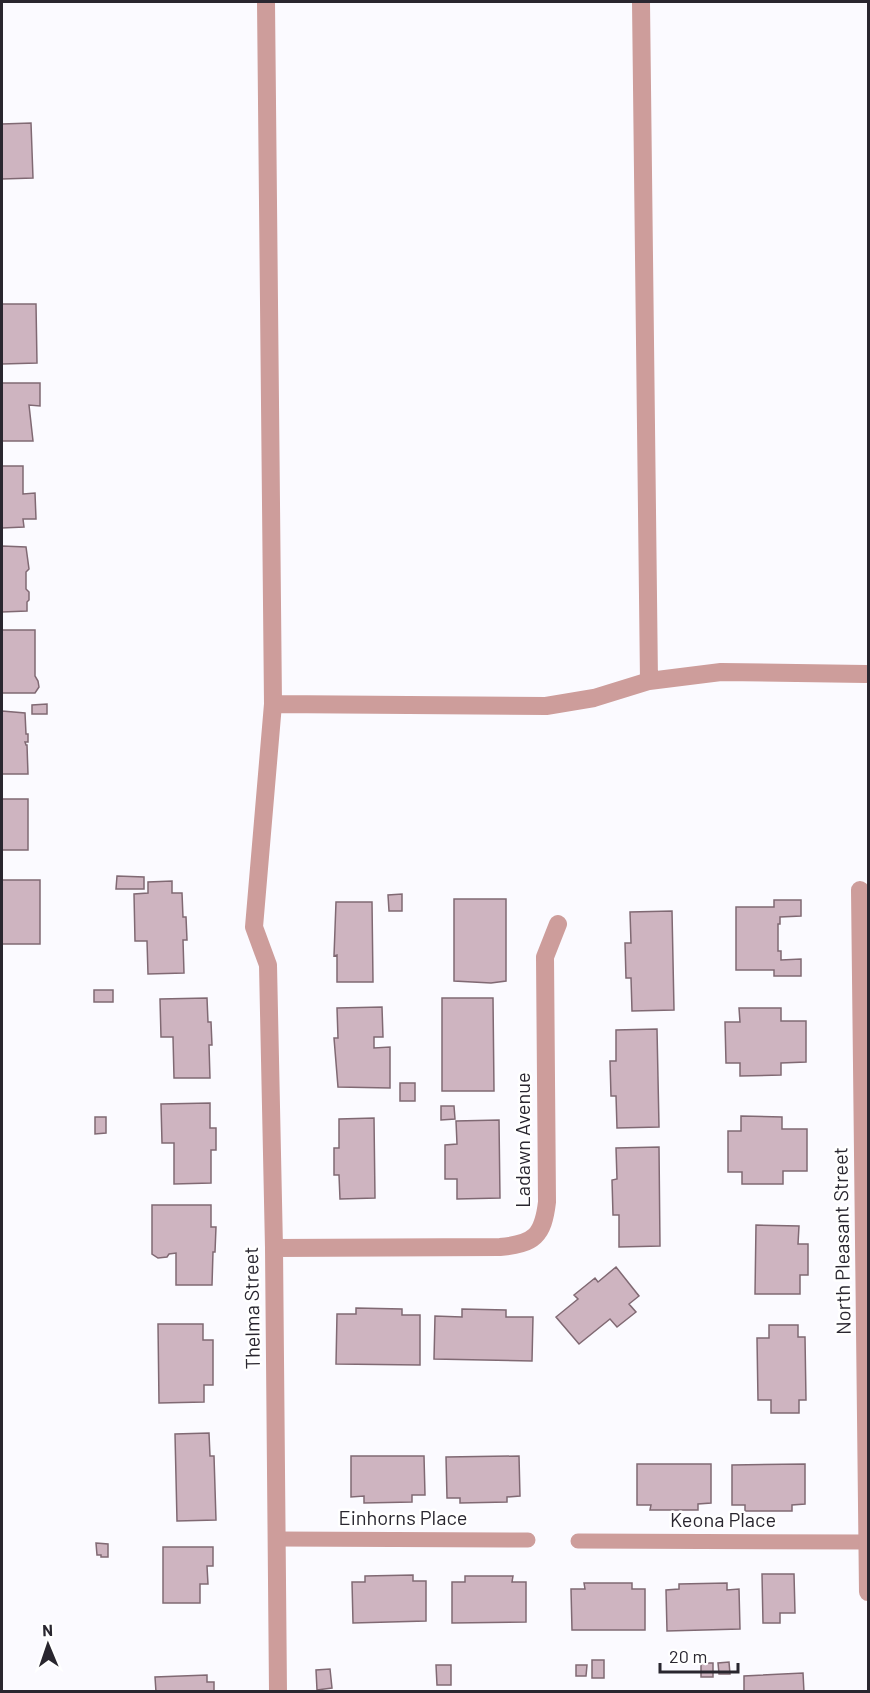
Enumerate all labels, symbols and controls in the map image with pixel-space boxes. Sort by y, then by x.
street label: Ladawn Avenue [510,1072,534,1208]
street label: North Pleasant Street [827,1147,855,1335]
street label: Thelma Street [238,1246,264,1370]
street label: Einhorns Place [339,1505,467,1529]
street label: Keona Place [670,1507,776,1531]
north arrow [18,1615,78,1675]
text: N [42,1620,53,1639]
scale bar [660,1636,738,1674]
text: 20 m [669,1645,707,1667]

